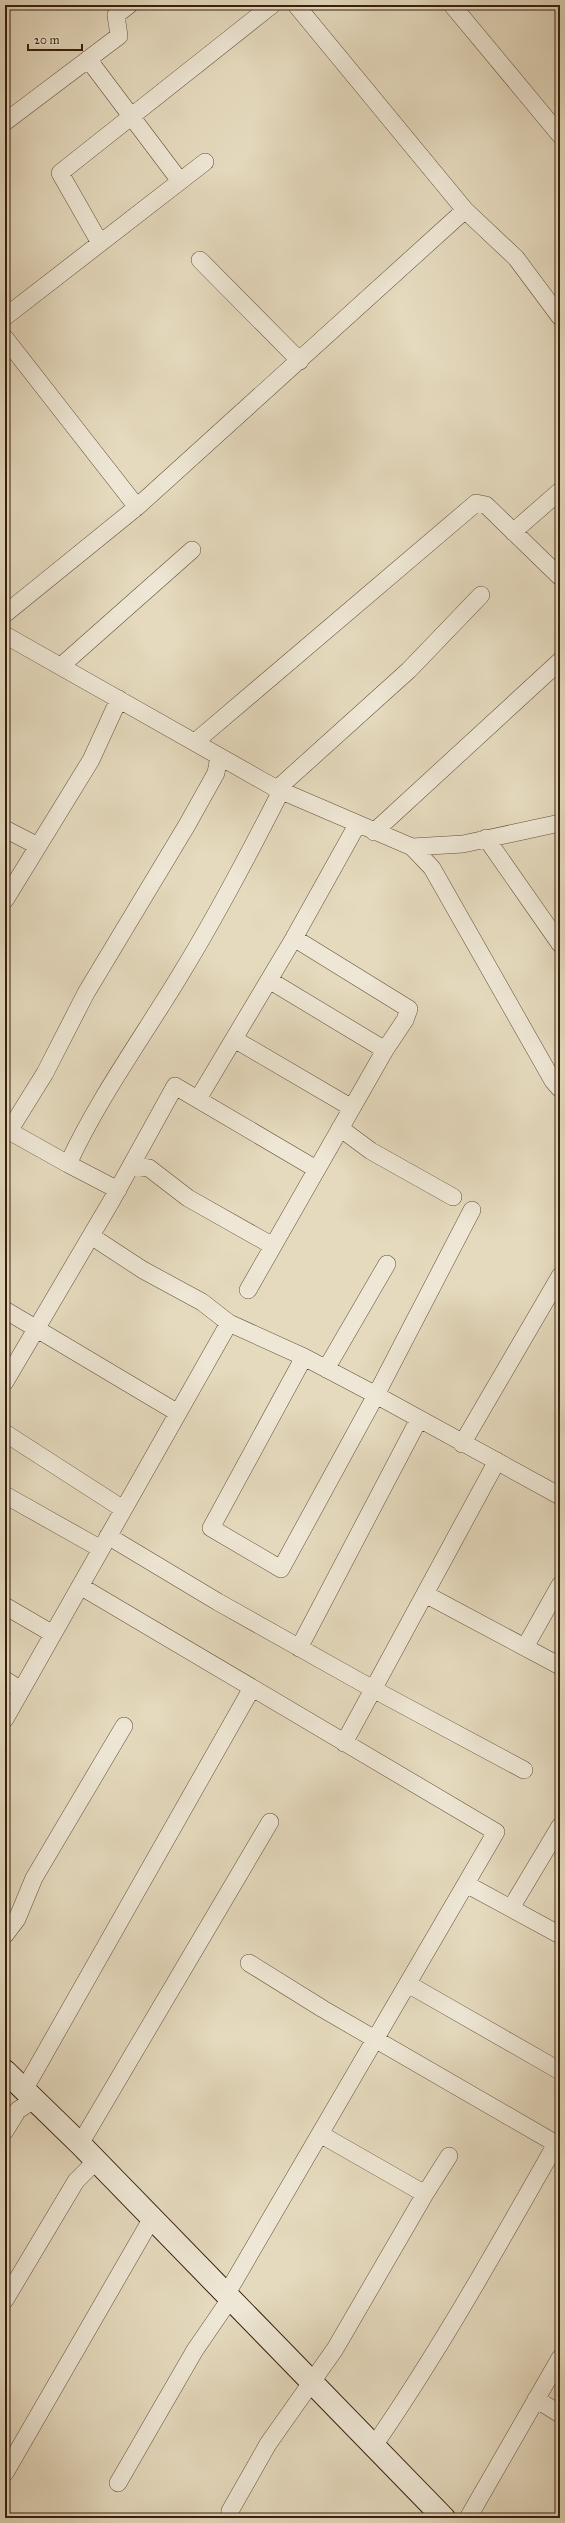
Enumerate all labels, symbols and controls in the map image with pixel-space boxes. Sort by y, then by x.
scale bar [28,26,82,52]
text: 20 m [34,33,60,47]

